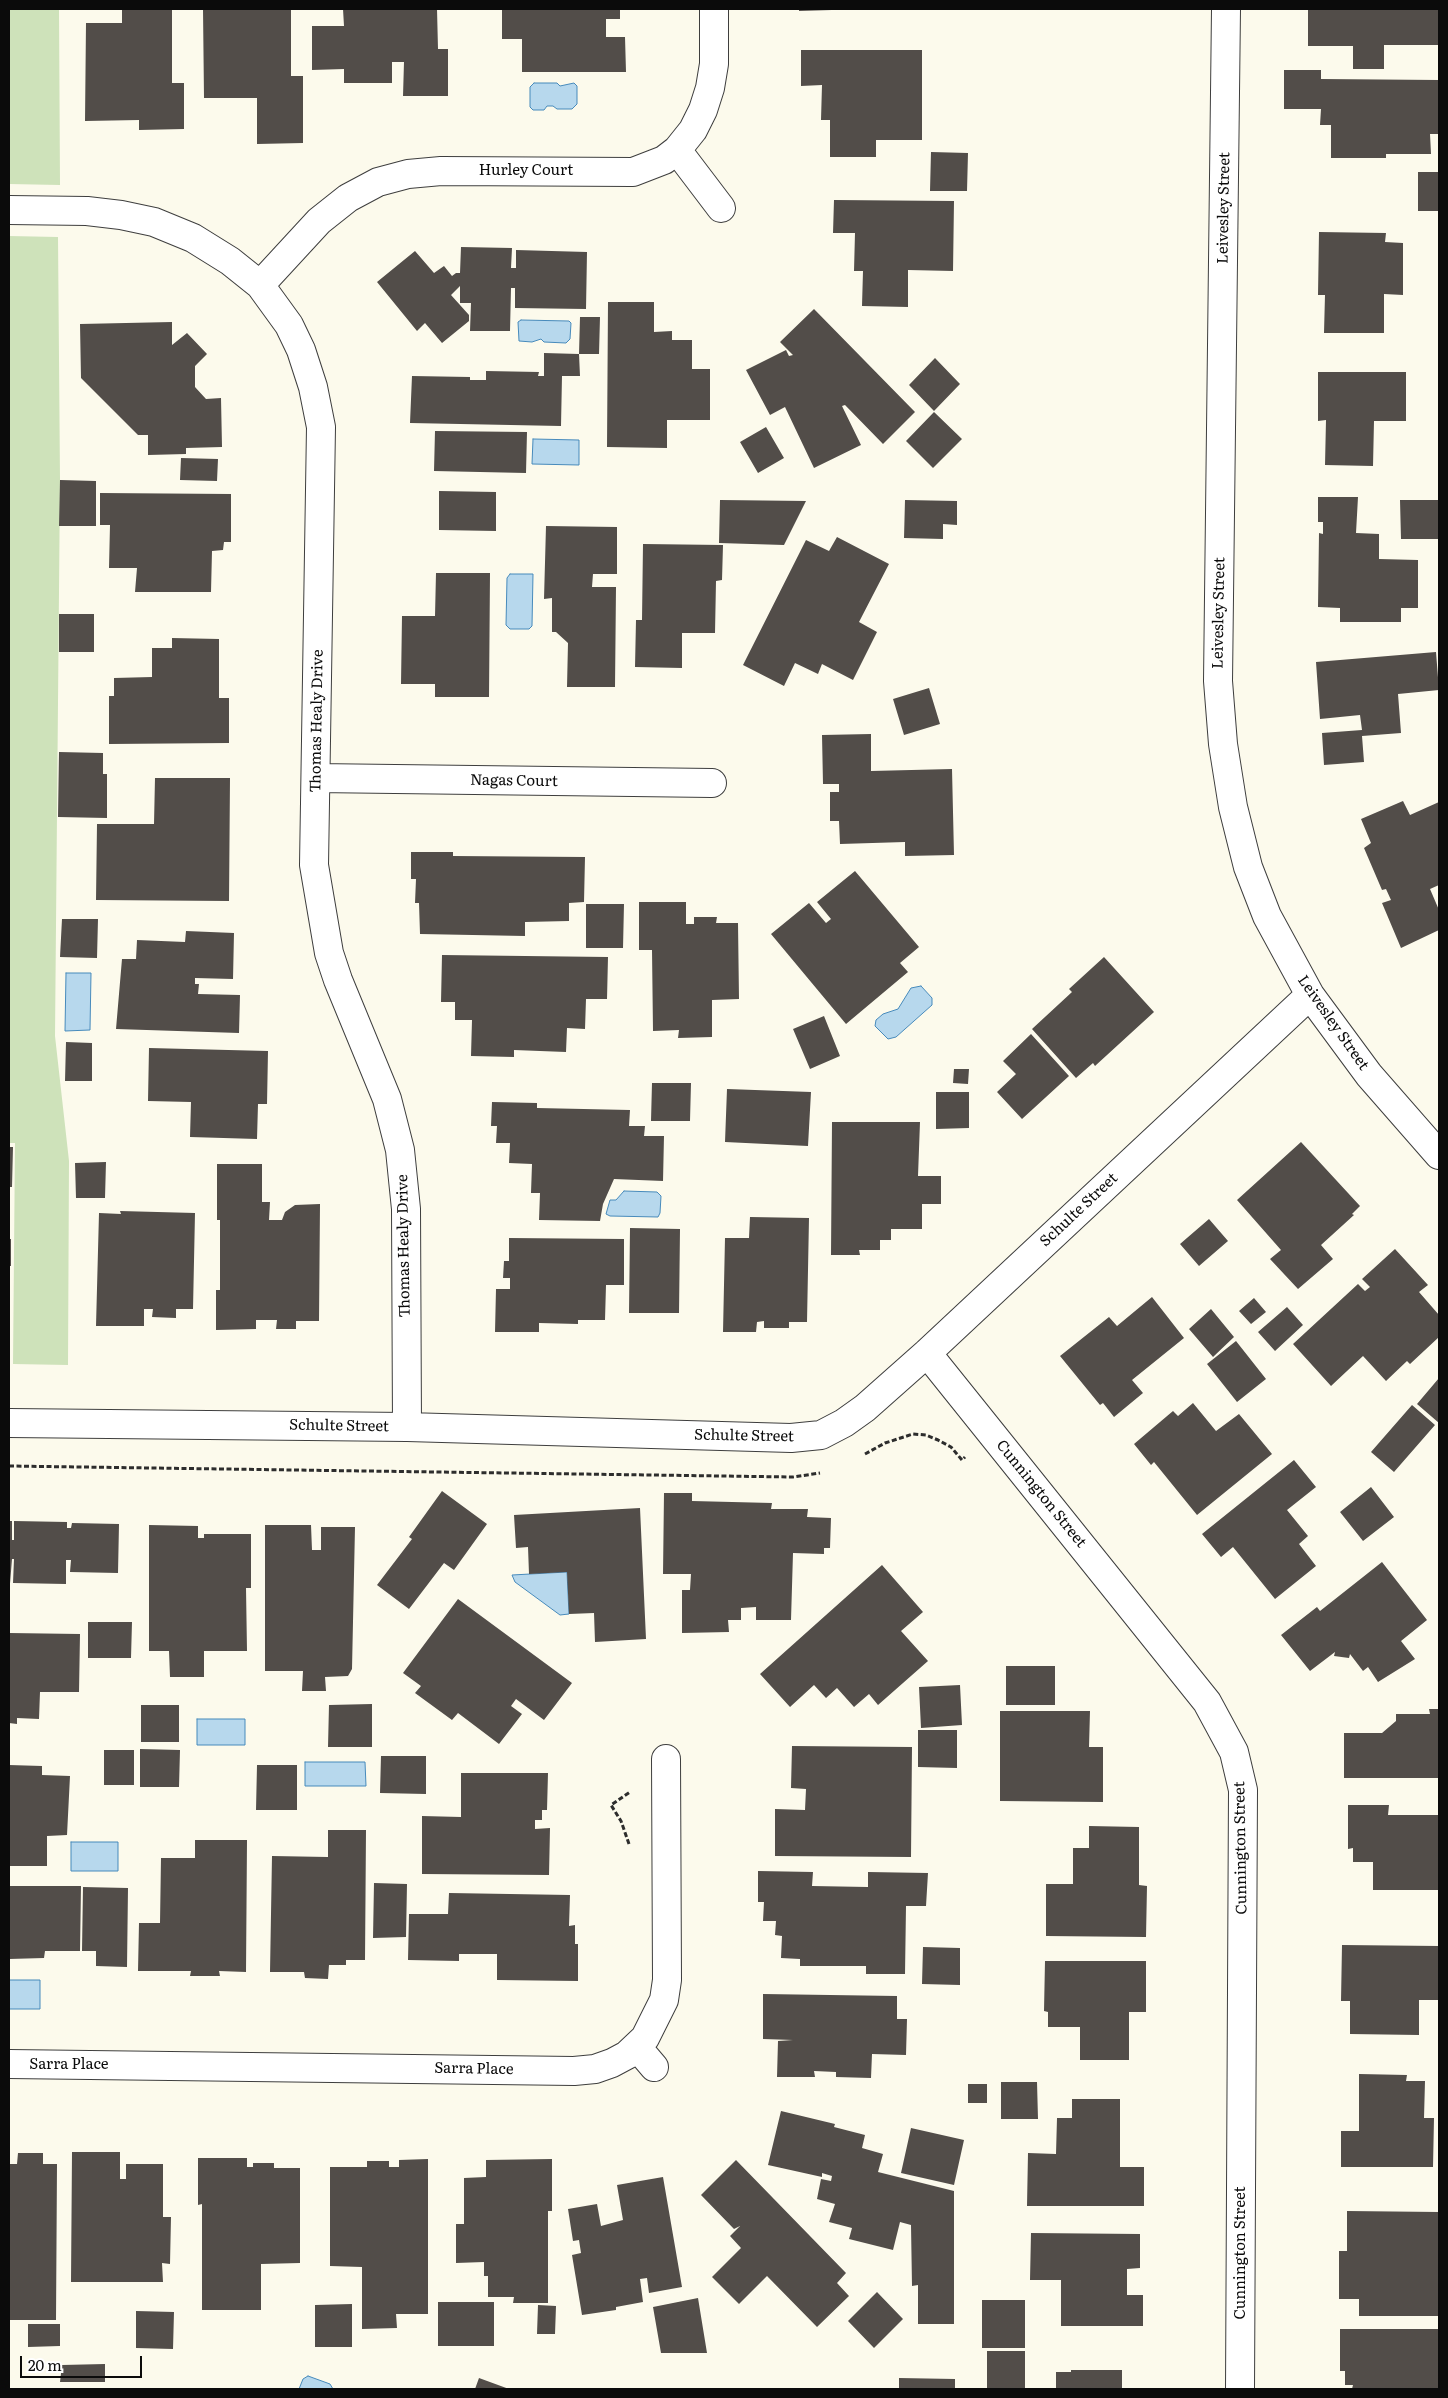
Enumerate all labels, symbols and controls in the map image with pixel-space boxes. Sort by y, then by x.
street label: Leivesley Street [1214,152,1234,264]
street label: Hurley Court [479,162,573,180]
street label: Leivesley Street [1209,557,1229,669]
street label: Thomas Healy Drive [307,649,327,793]
street label: Nagas Court [470,771,558,791]
street label: Leivesley Street [1294,972,1372,1074]
street label: Schulte Street [1036,1169,1122,1251]
street label: Thomas Healy Drive [394,1174,414,1318]
street label: Schulte Street [289,1416,389,1436]
street label: Schulte Street [694,1426,794,1446]
street label: Cunnington Street [992,1437,1090,1551]
street label: Cunnington Street [1231,1781,1251,1915]
street label: Sarra Place [29,2056,109,2074]
street label: Sarra Place [434,2059,514,2079]
street label: Cunnington Street [1232,2186,1250,2320]
scale bar [22,2346,145,2378]
text: 20 m [28,2353,62,2376]

